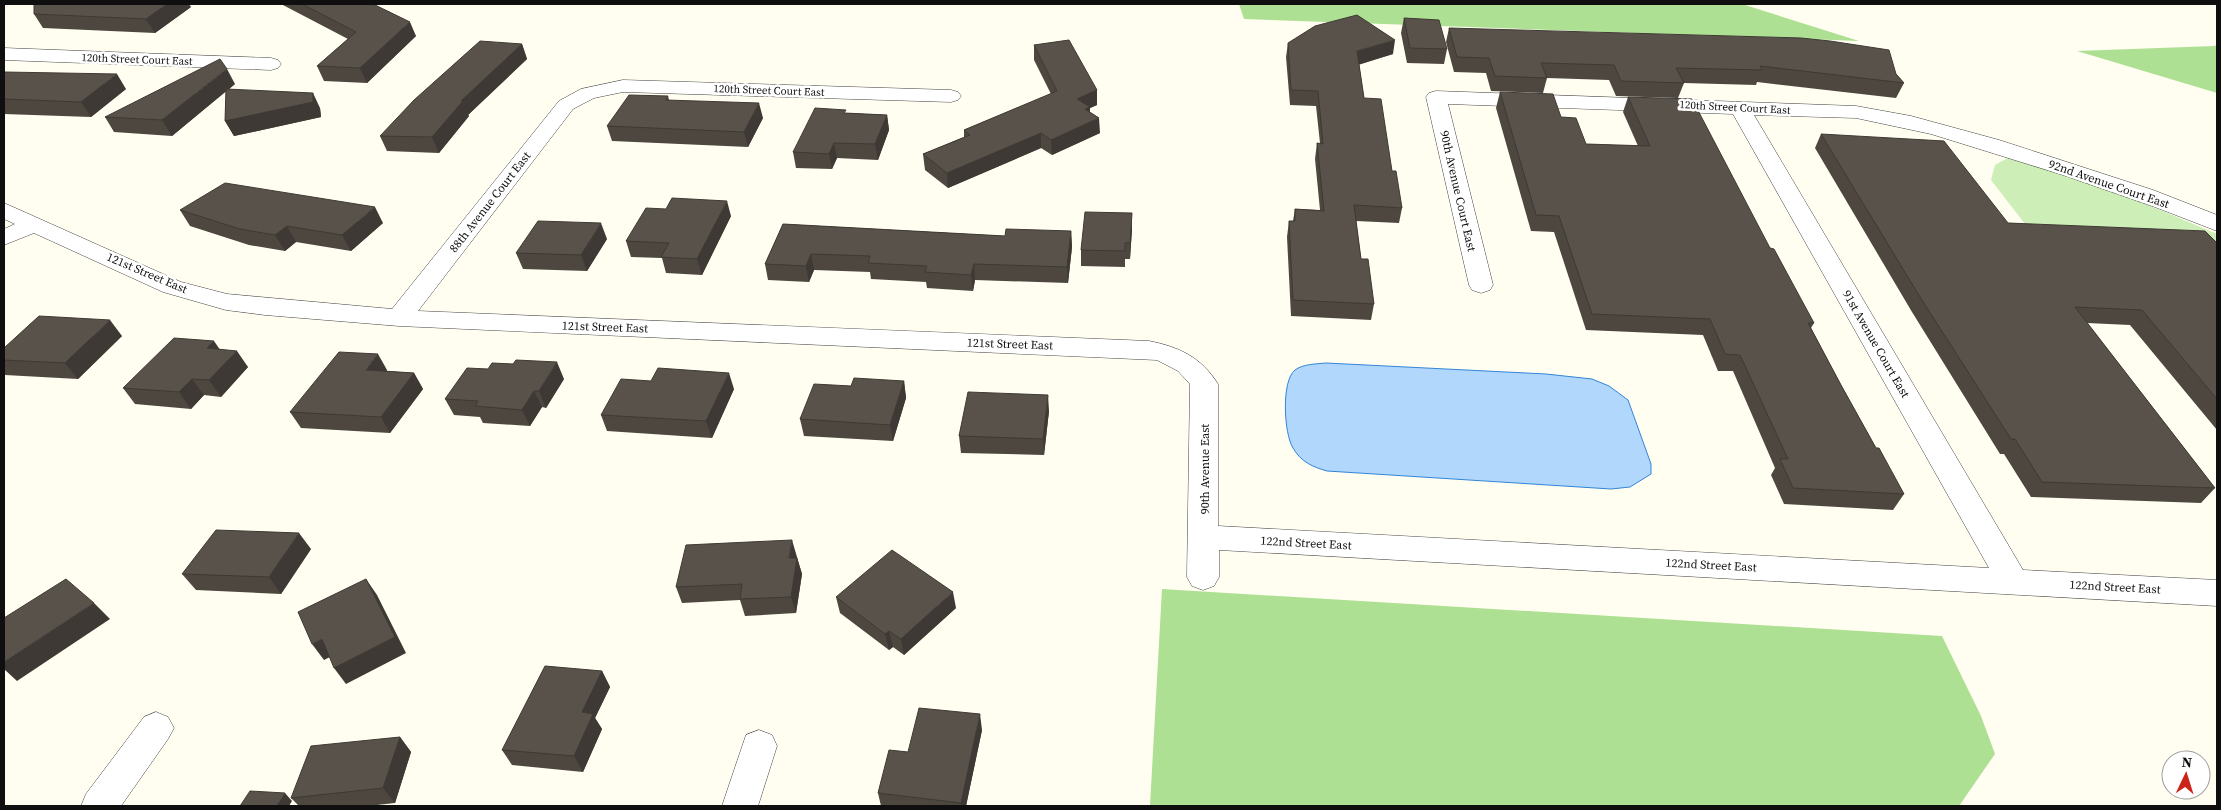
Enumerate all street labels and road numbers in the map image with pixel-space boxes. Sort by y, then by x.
street label: 120th Street Court East [81,50,193,69]
street label: 120th Street Court East [713,81,825,100]
street label: 120th Street Court East [1679,97,1791,118]
street label: 90th Avenue Court East [1436,129,1480,253]
street label: 88th Avenue Court East [446,148,534,256]
street label: 92nd Avenue Court East [2047,156,2172,212]
street label: 121st Street East [104,249,190,297]
street label: 91st Avenue Court East [1839,287,1913,401]
street label: 121st Street East [562,318,648,337]
street label: 121st Street East [967,335,1053,354]
street label: 90th Avenue East [1197,424,1213,514]
street label: 122nd Street East [1260,533,1352,553]
street label: 122nd Street East [1665,555,1757,575]
street label: 122nd Street East [2069,577,2161,597]

